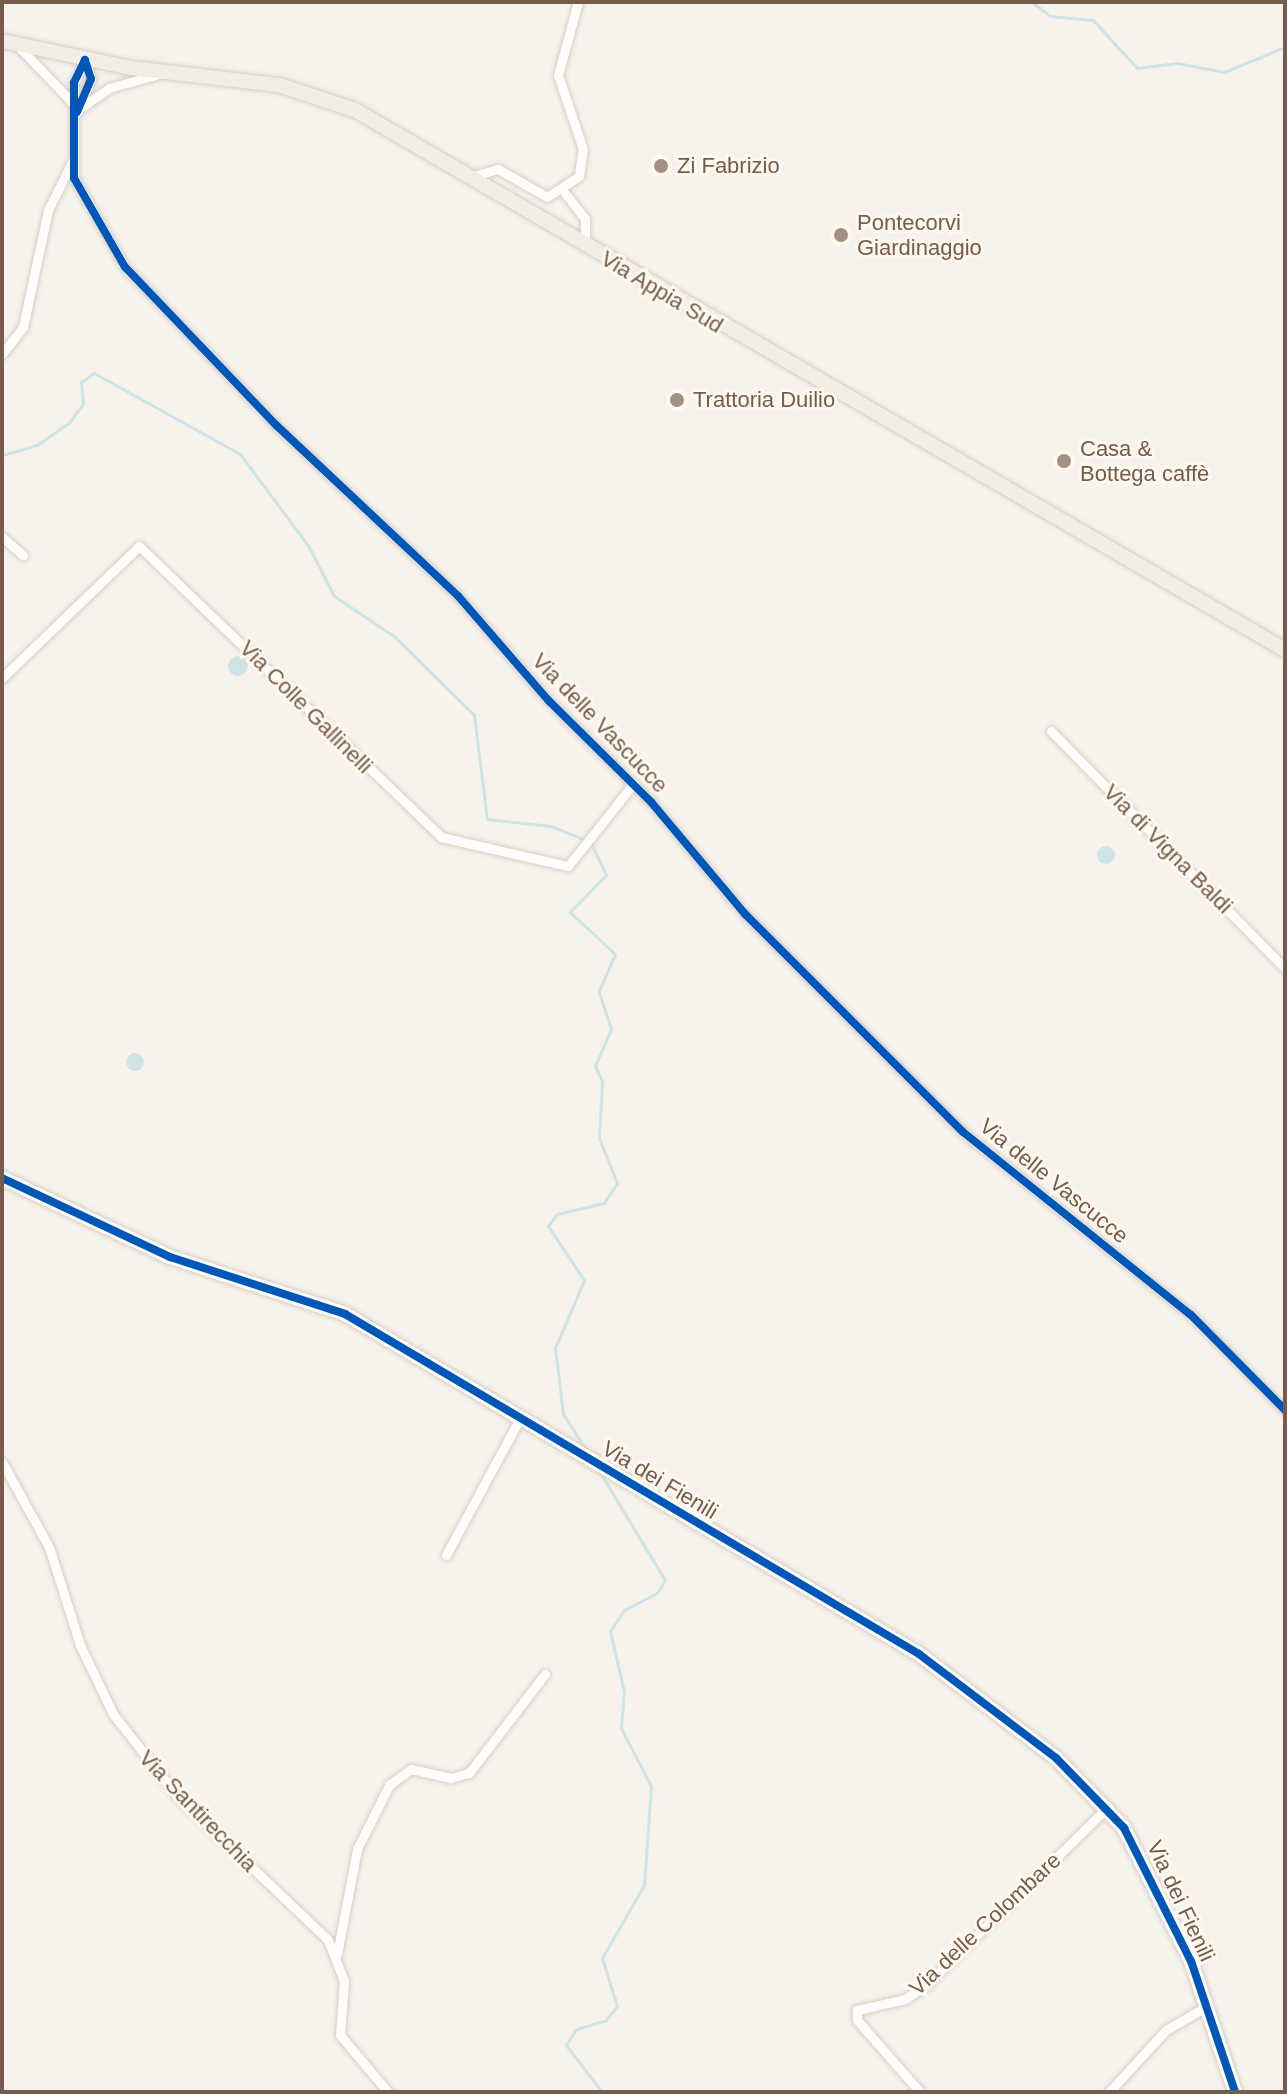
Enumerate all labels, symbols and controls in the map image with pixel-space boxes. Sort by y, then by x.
place label: Zi Fabrizio [677,153,780,179]
marker: Zi Fabrizio [652,157,670,175]
place label: Pontecorvi Giardinaggio [857,209,982,260]
marker: Pontecorvi Giardinaggio [832,226,850,244]
street label: Via Appia Sud [596,245,728,339]
place label: Trattoria Duilio [693,387,835,413]
marker: Trattoria Duilio [668,391,686,409]
place label: Casa & Bottega caffè [1080,435,1209,486]
marker: Casa & Bottega caffè [1055,452,1073,470]
street label: Via Colle Gallinelli [234,635,378,779]
street label: Via delle Vascucce [527,648,673,798]
street label: Via di Vigna Baldi [1098,779,1238,919]
street label: Via delle Vascucce [974,1113,1134,1249]
street label: Via dei Fienili [597,1435,723,1525]
street label: Via Santirecchia [133,1745,263,1877]
street label: Via dei Fienili [1141,1836,1221,1966]
street label: Via delle Colombare [904,1847,1066,2001]

